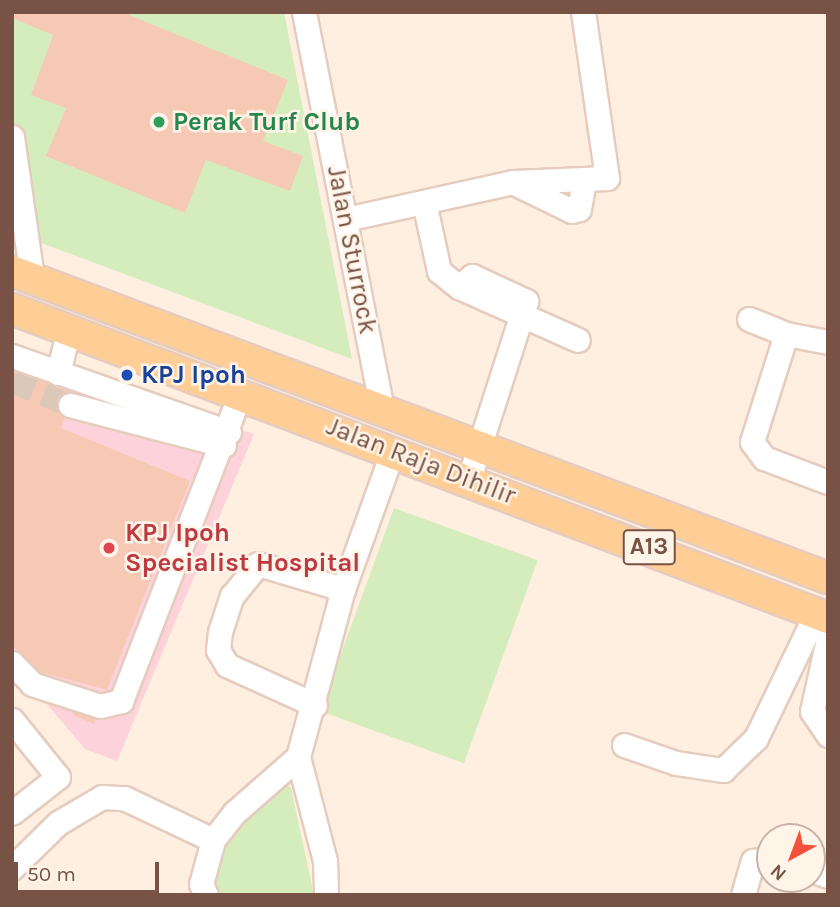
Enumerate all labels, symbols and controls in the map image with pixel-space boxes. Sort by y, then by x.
place label: Perak Turf Club [173,106,360,138]
marker: Perak Turf Club [151,114,167,130]
street label: Jalan Sturrock [320,163,384,337]
place label: KPJ Ipoh [141,359,246,391]
marker: KPJ Ipoh [119,367,135,383]
street label: Jalan Raja Dihilir [322,411,520,511]
place label: KPJ Ipoh Specialist Hospital [125,517,360,578]
road number: A13 [623,526,675,568]
marker: KPJ Ipoh Specialist Hospital [99,538,119,558]
north arrow [756,823,826,893]
scale bar [18,848,163,892]
text: N [766,860,791,885]
text: 50 m [27,862,76,886]

